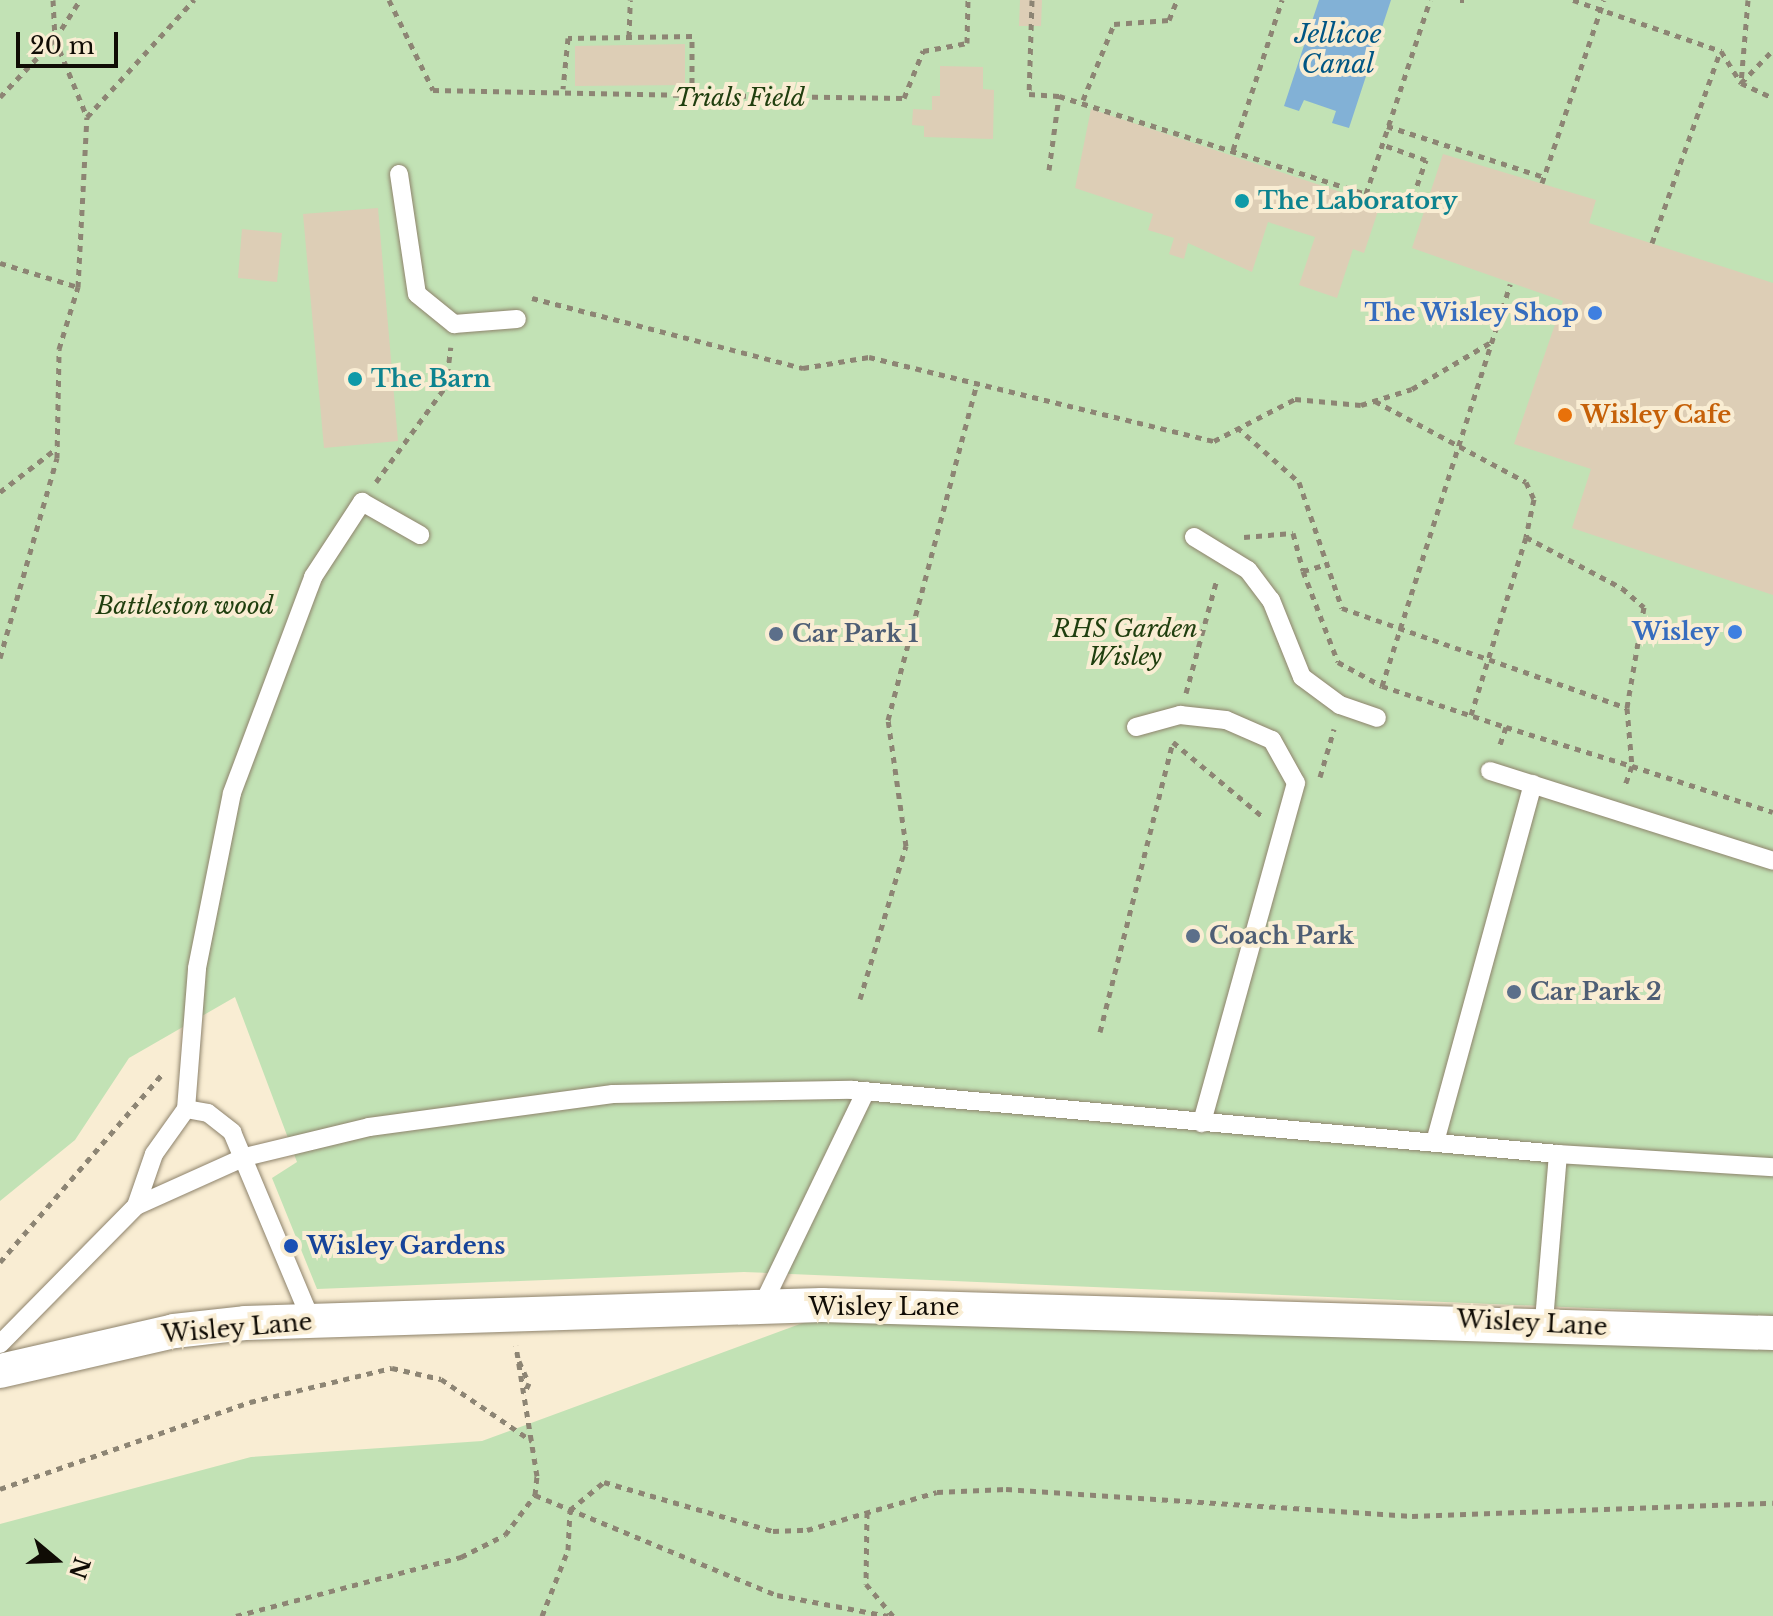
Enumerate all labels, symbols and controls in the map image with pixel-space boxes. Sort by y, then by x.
scale bar [20,16,122,66]
water label: Jellicoe Canal [1294,19,1382,80]
text: 20 m [30,31,95,60]
park label: Trials Field [675,84,805,112]
place label: The Laboratory [1258,187,1458,215]
marker: The Laboratory [1233,192,1251,210]
place label: The Wisley Shop [1363,299,1579,327]
marker: The Wisley Shop [1586,304,1604,322]
place label: The Barn [371,365,491,393]
marker: The Barn [346,370,364,388]
place label: Wisley Cafe [1581,401,1732,429]
marker: Wisley Cafe [1556,406,1574,424]
park label: Battleston wood [95,592,275,620]
park label: RHS Garden Wisley [1052,615,1198,671]
place label: Wisley [1632,618,1719,646]
place label: Car Park 1 [792,620,919,648]
marker: Wisley [1726,623,1744,641]
marker: Car Park 1 [767,625,785,643]
place label: Coach Park [1209,922,1354,950]
marker: Coach Park [1184,927,1202,945]
place label: Car Park 2 [1530,978,1663,1006]
marker: Car Park 2 [1505,983,1523,1001]
place label: Wisley Gardens [307,1232,506,1260]
marker: Wisley Gardens [282,1237,300,1255]
street label: Wisley Lane [808,1293,960,1321]
street label: Wisley Lane [1456,1305,1608,1341]
street label: Wisley Lane [160,1307,314,1349]
north arrow [16,1520,96,1600]
text: N [63,1554,95,1582]

